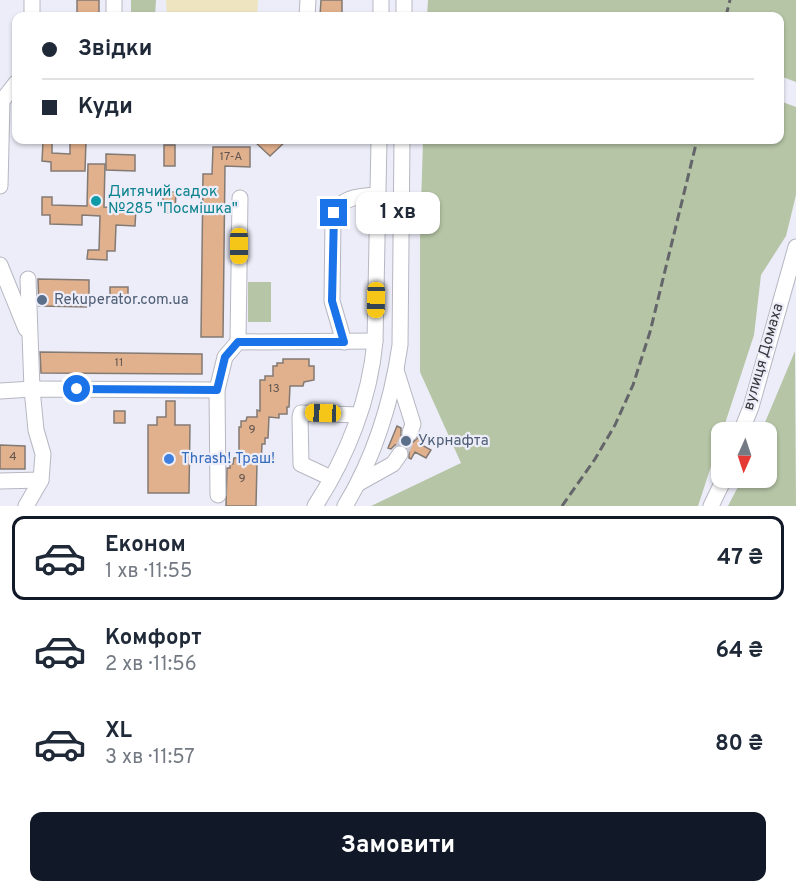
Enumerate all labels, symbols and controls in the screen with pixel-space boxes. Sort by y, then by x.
text: Звідки [78,36,152,63]
text: Куди [78,94,133,121]
house number: 17-А [220,149,242,165]
place label: Дитячий садок №285 "Посмішка" [108,183,238,219]
callout: 1 хв [355,192,439,234]
marker: Дитячий садок №285 "Посмішка" [89,194,103,208]
route end [320,199,347,226]
text: 1 хв [380,200,416,226]
car [230,228,248,264]
car [367,282,385,318]
place label: Rekuperator.com.ua [54,291,189,310]
marker: Rekuperator.com.ua [35,293,49,307]
street label: вулиця Домаха [740,301,788,413]
house number: 11 [115,355,123,371]
route start [63,375,90,402]
house number: 13 [268,381,280,397]
car [305,403,341,423]
house number: 9 [248,422,256,438]
north arrow [711,422,777,488]
map controls [711,422,777,488]
place label: Укрнафта [418,432,489,451]
marker: Укрнафта [399,434,413,448]
house number: 4 [9,449,17,465]
place label: Thrash! Траш! [181,450,275,469]
marker: Thrash! Траш! [162,452,176,466]
house number: 9 [238,471,246,487]
icon: car [33,531,87,585]
text: Економ [105,532,186,559]
text: 47 ₴ [717,545,763,572]
text: 1 хв · 11:55 [105,559,192,585]
icon: car [33,624,87,678]
text: Комфорт [105,625,202,652]
text: 64 ₴ [715,638,763,665]
text: 2 хв · 11:56 [105,652,197,678]
icon: car [33,717,87,771]
text: XL [105,718,132,745]
text: 80 ₴ [715,731,763,758]
text: 3 хв · 11:57 [105,745,195,771]
button: Замовити [30,812,766,881]

